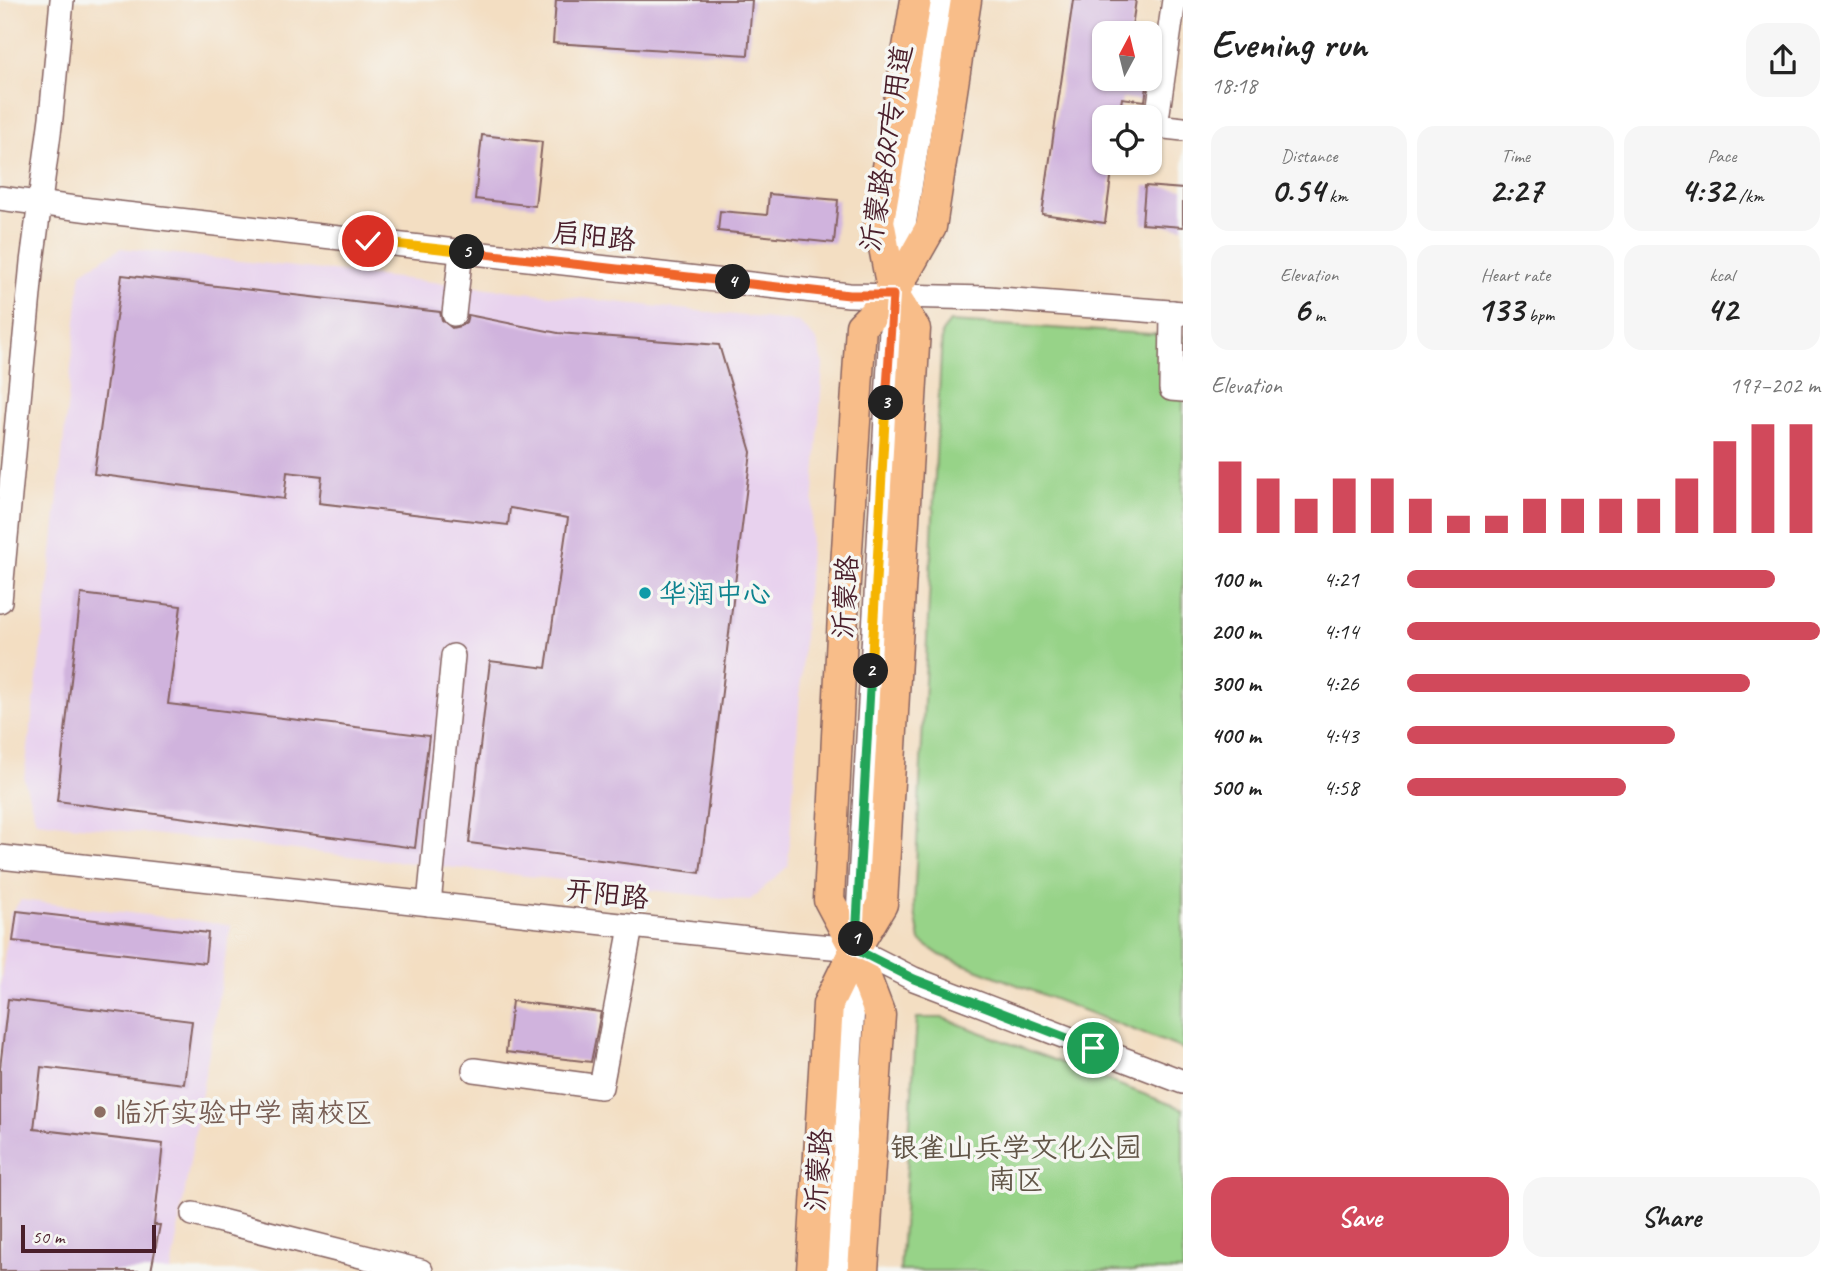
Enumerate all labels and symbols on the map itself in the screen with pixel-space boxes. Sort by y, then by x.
north arrow [1092,21,1162,91]
street label: 沂蒙路BRT专用道 [852,42,920,254]
pin [338,211,398,271]
street label: 启阳路 [550,214,638,258]
pin: 5 [449,234,484,270]
pin: 4 [716,264,750,300]
pin: 3 [868,386,903,420]
street label: 沂蒙路 [825,554,865,640]
place label: 华润中心 [659,576,771,611]
marker: 华润中心 [637,585,653,601]
pin: 2 [854,654,888,688]
street label: 开阳路 [563,872,651,916]
pin: 1 [838,922,874,956]
pin [1063,1018,1123,1078]
place label: 临沂实验中学 南校区 [114,1095,373,1130]
marker: 临沂实验中学 南校区 [92,1104,108,1120]
street label: 沂蒙路 [798,1127,838,1213]
park label: 银雀山兵学文化公园 南区 [890,1130,1142,1197]
scale bar [21,1222,156,1254]

